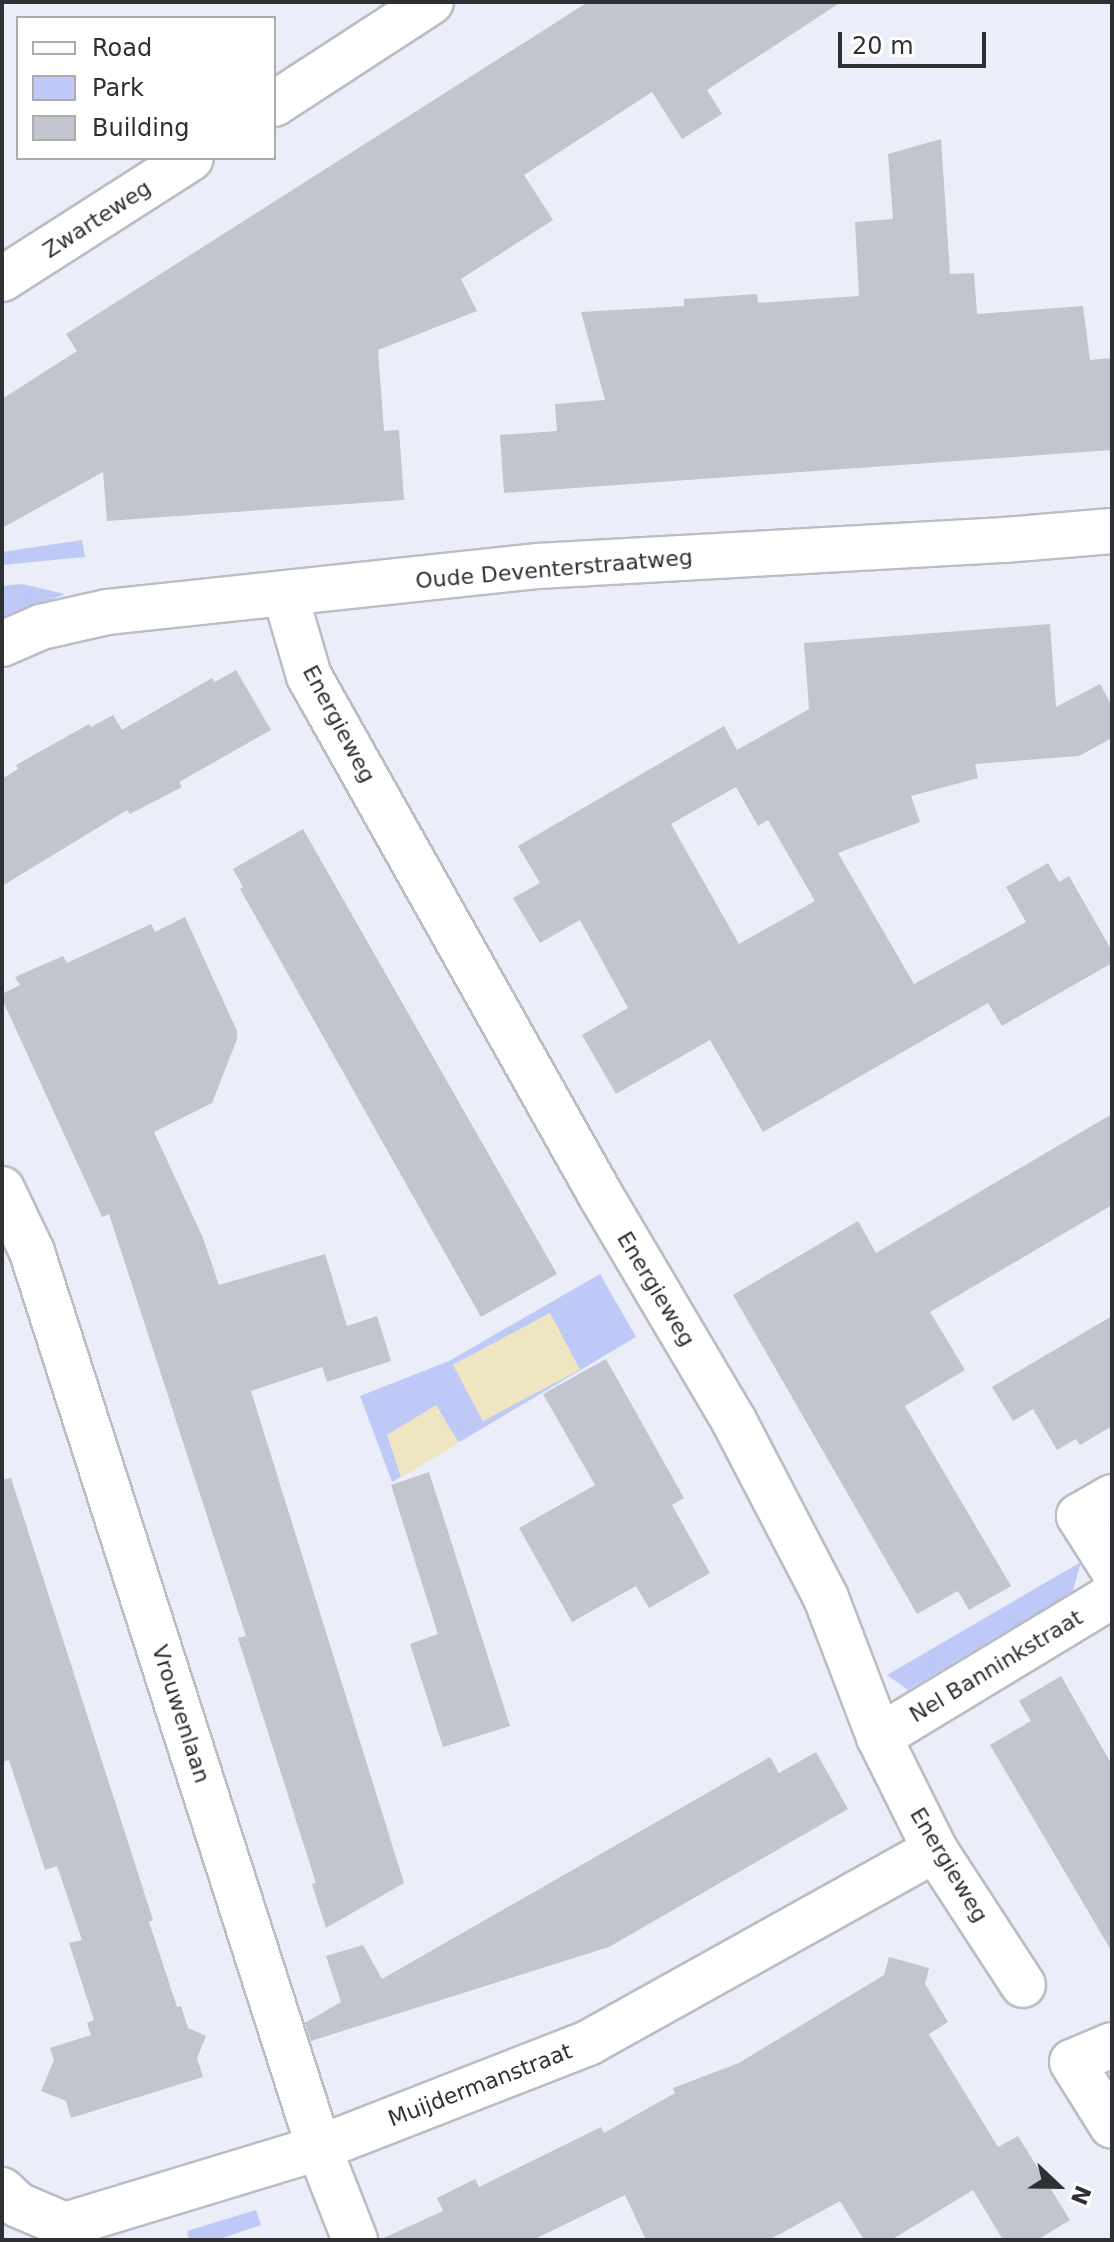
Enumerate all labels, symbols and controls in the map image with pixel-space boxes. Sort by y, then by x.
legend [16,16,276,160]
scale bar [842,16,990,66]
text: 20 m [852,32,914,60]
text: Road [92,34,152,62]
text: Park [92,74,144,102]
text: Building [92,114,189,142]
street label: Zwarteweg [38,174,156,264]
street label: Oude Deventerstraatweg [414,544,694,594]
street label: Energieweg [297,661,381,787]
street label: Energieweg [611,1227,701,1351]
street label: Nel Banninkstraat [905,1604,1087,1728]
street label: Vrouwenlaan [146,1642,216,1786]
street label: Energieweg [904,1803,994,1927]
street label: Muijdermanstraat [384,2038,576,2132]
north arrow [1018,2146,1098,2226]
text: N [1066,2182,1096,2208]

